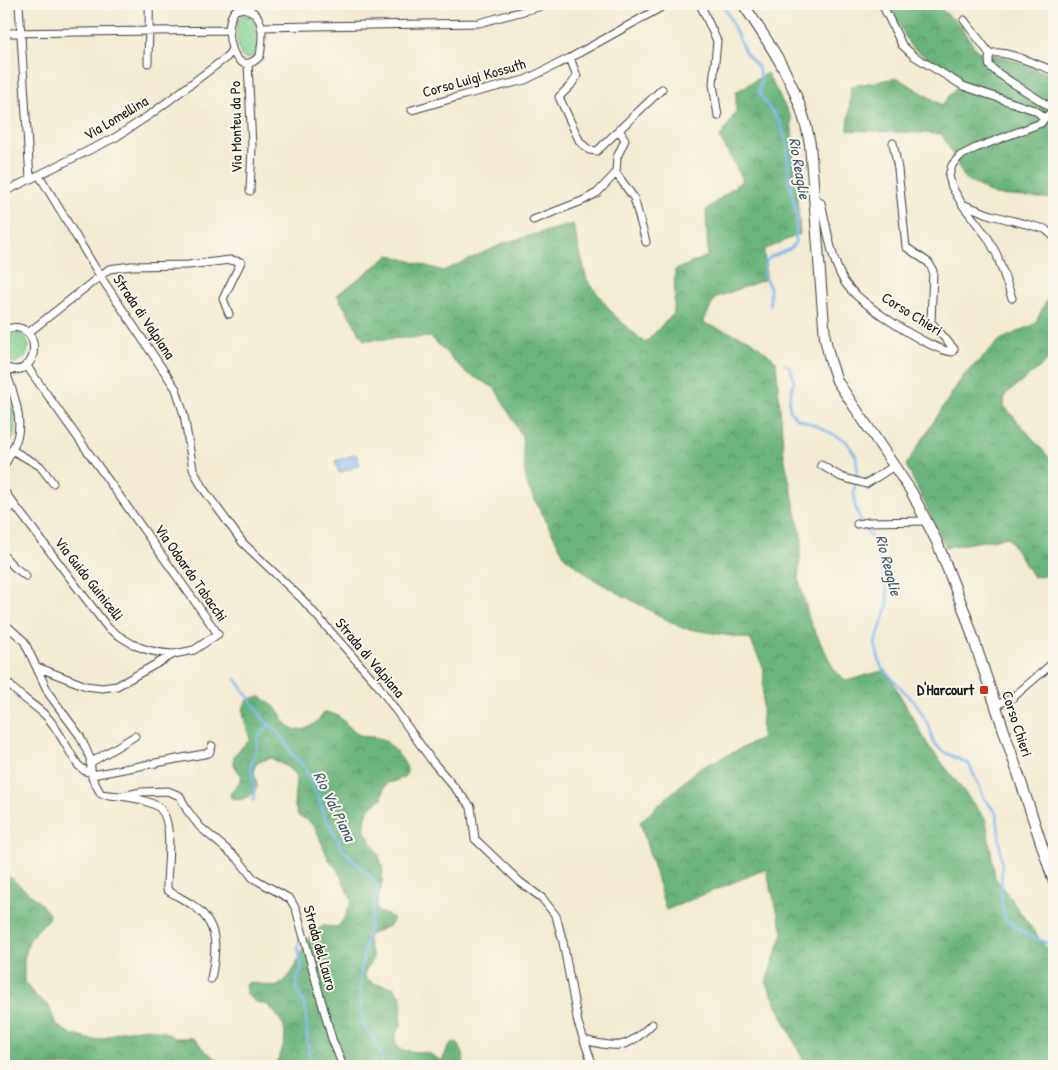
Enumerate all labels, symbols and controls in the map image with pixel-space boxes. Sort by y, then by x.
street label: Corso Luigi Kossuth [420,53,528,102]
street label: Via Monteu da Po [224,81,247,173]
street label: Via Lomellina [80,90,152,145]
water label: Rio Reaglie [784,135,816,201]
street label: Strada di Valpiana [108,270,181,363]
street label: Corso Chieri [878,287,947,341]
street label: Via Odoardo Tabacchi [150,520,233,626]
street label: Via Guido Guinicelli [50,532,129,625]
water label: Rio Reaglie [870,532,908,598]
street label: Strada di Valpiana [331,613,410,702]
place label: D'Harcourt [917,679,975,700]
marker: D'Harcourt [978,684,990,696]
street label: Corso Chieri [997,688,1038,760]
water label: Rio Val Piana [309,767,362,846]
street label: Strada del Lauro [298,903,343,993]

